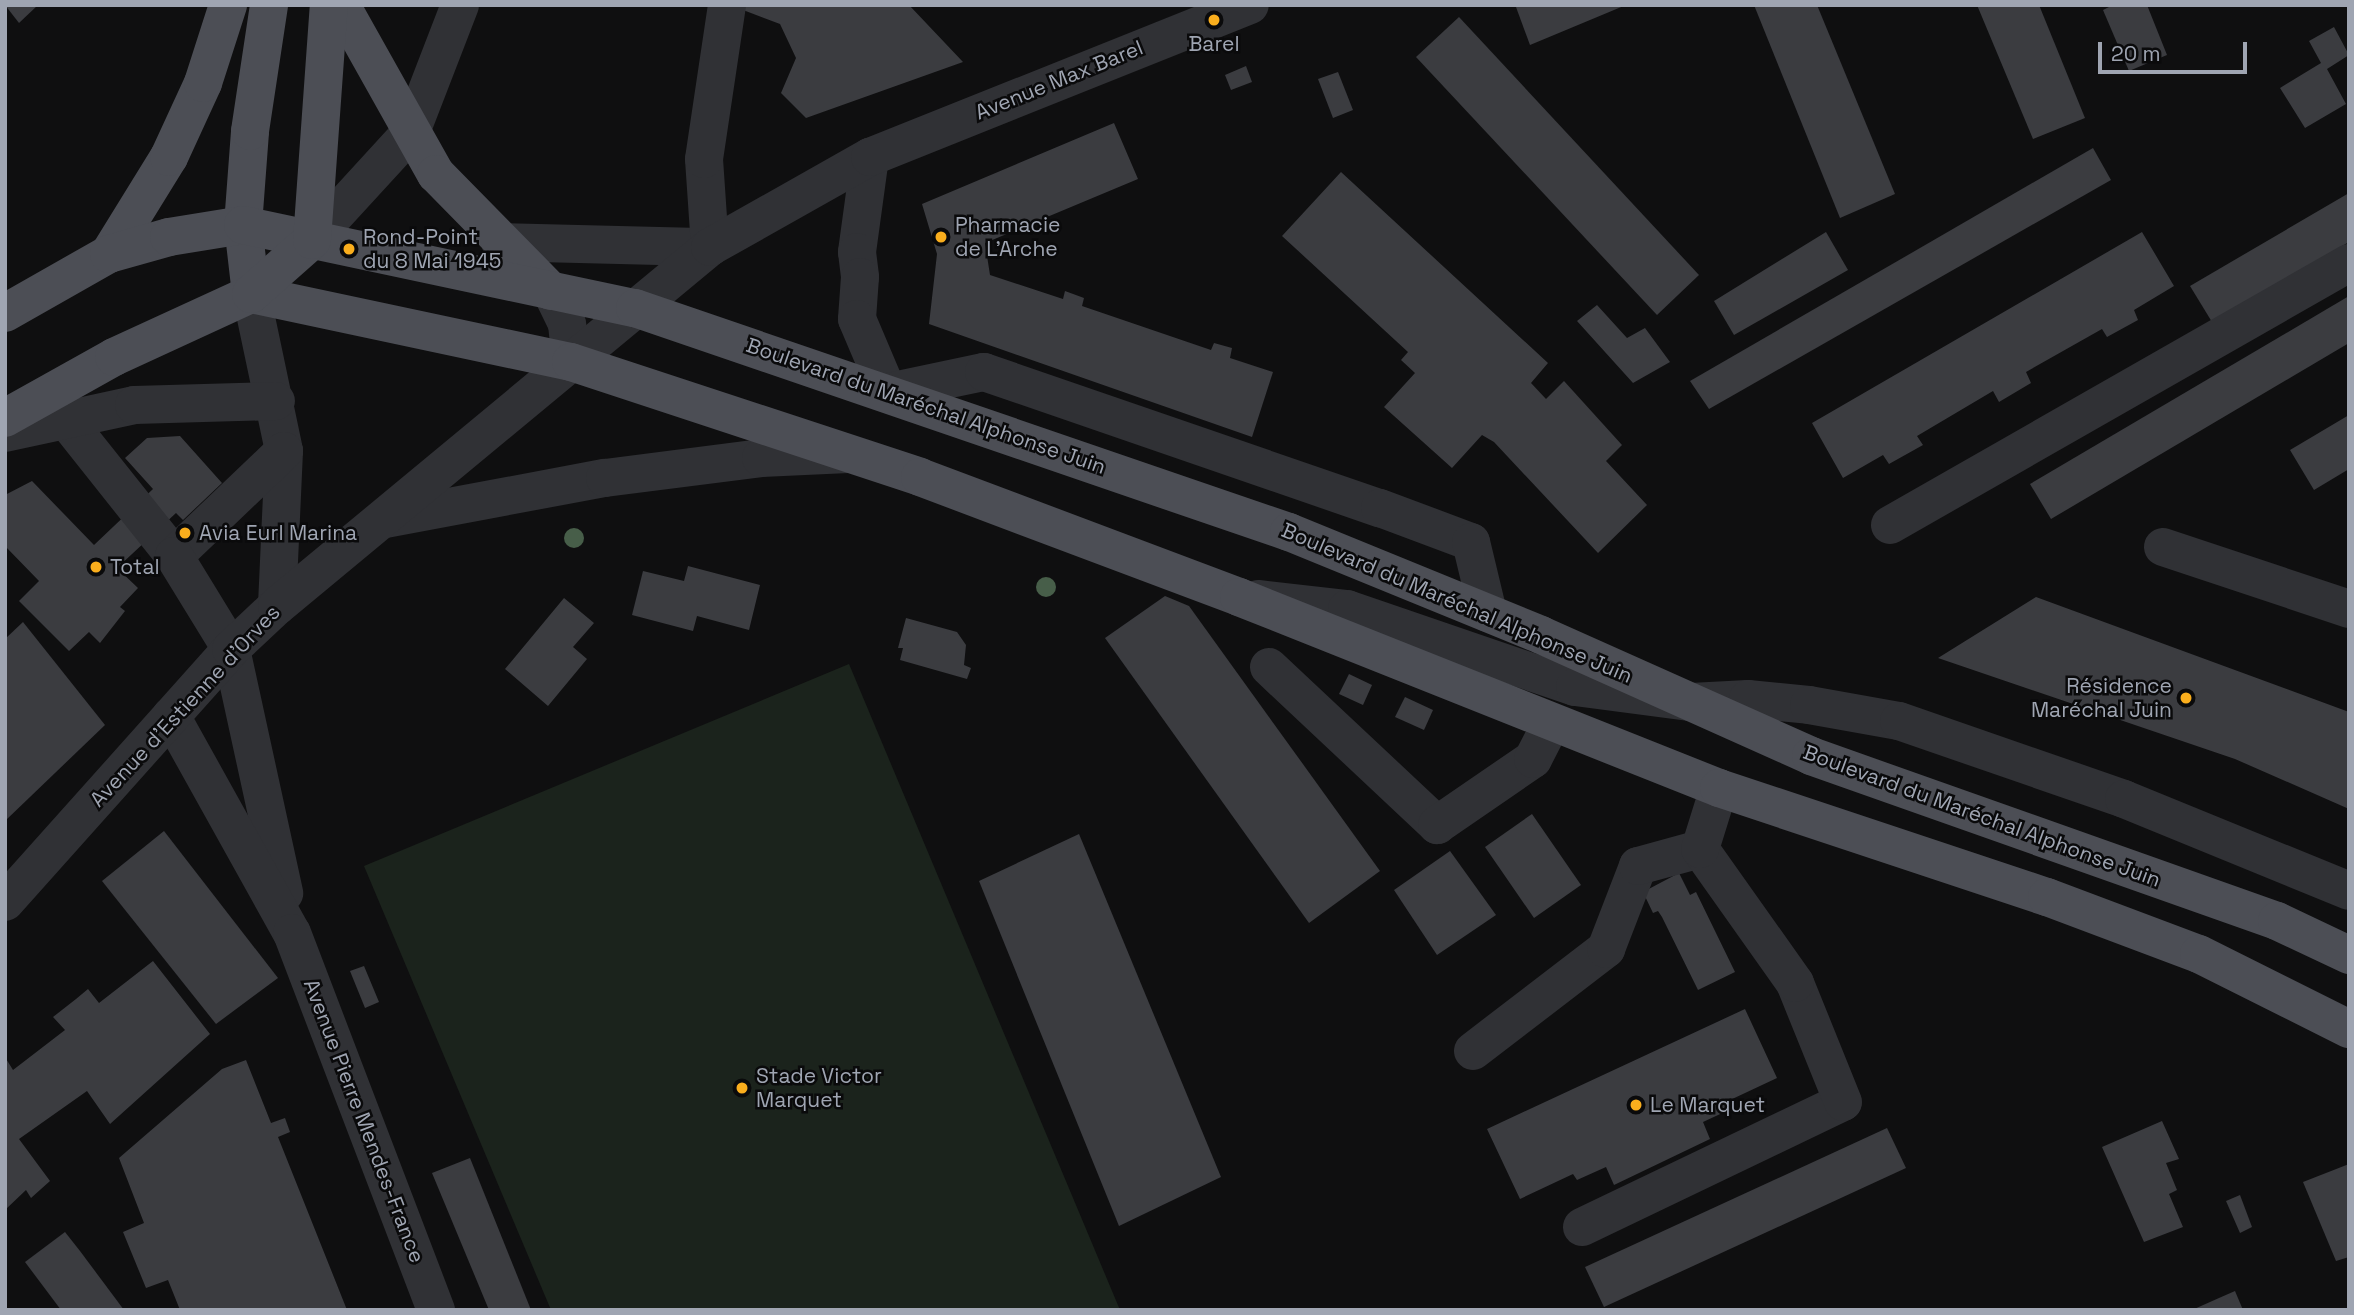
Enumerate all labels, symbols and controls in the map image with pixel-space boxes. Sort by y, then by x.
marker: Barel [1206,12,1222,28]
scale bar [2102,28,2251,72]
place label: Barel [1188,31,1240,57]
street label: Avenue Max Barel [971,35,1147,125]
text: 20 m [2111,40,2161,67]
place label: Pharmacie de L'Arche [955,212,1060,262]
place label: Rond-Point du 8 Mai 1945 [363,224,501,274]
marker: Pharmacie de L'Arche [933,229,949,245]
marker: Rond-Point du 8 Mai 1945 [341,241,357,257]
street label: Boulevard du Maréchal Alphonse Juin [743,332,1109,480]
street label: Boulevard du Maréchal Alphonse Juin [1278,517,1636,689]
place label: Avia Eurl Marina [199,520,357,546]
marker: Avia Eurl Marina [177,525,193,541]
place label: Total [110,554,160,580]
marker: Total [88,559,104,575]
street label: Avenue d'Estienne d'Orves [85,600,285,812]
place label: Résidence Maréchal Juin [2031,673,2172,723]
marker: Résidence Maréchal Juin [2178,690,2194,706]
street label: Boulevard du Maréchal Alphonse Juin [1800,739,2164,893]
street label: Avenue Pierre Mendes-France [298,976,430,1266]
place label: Stade Victor Marquet [756,1063,882,1113]
marker: Stade Victor Marquet [734,1080,750,1096]
place label: Le Marquet [1650,1092,1765,1118]
marker: Le Marquet [1628,1097,1644,1113]

